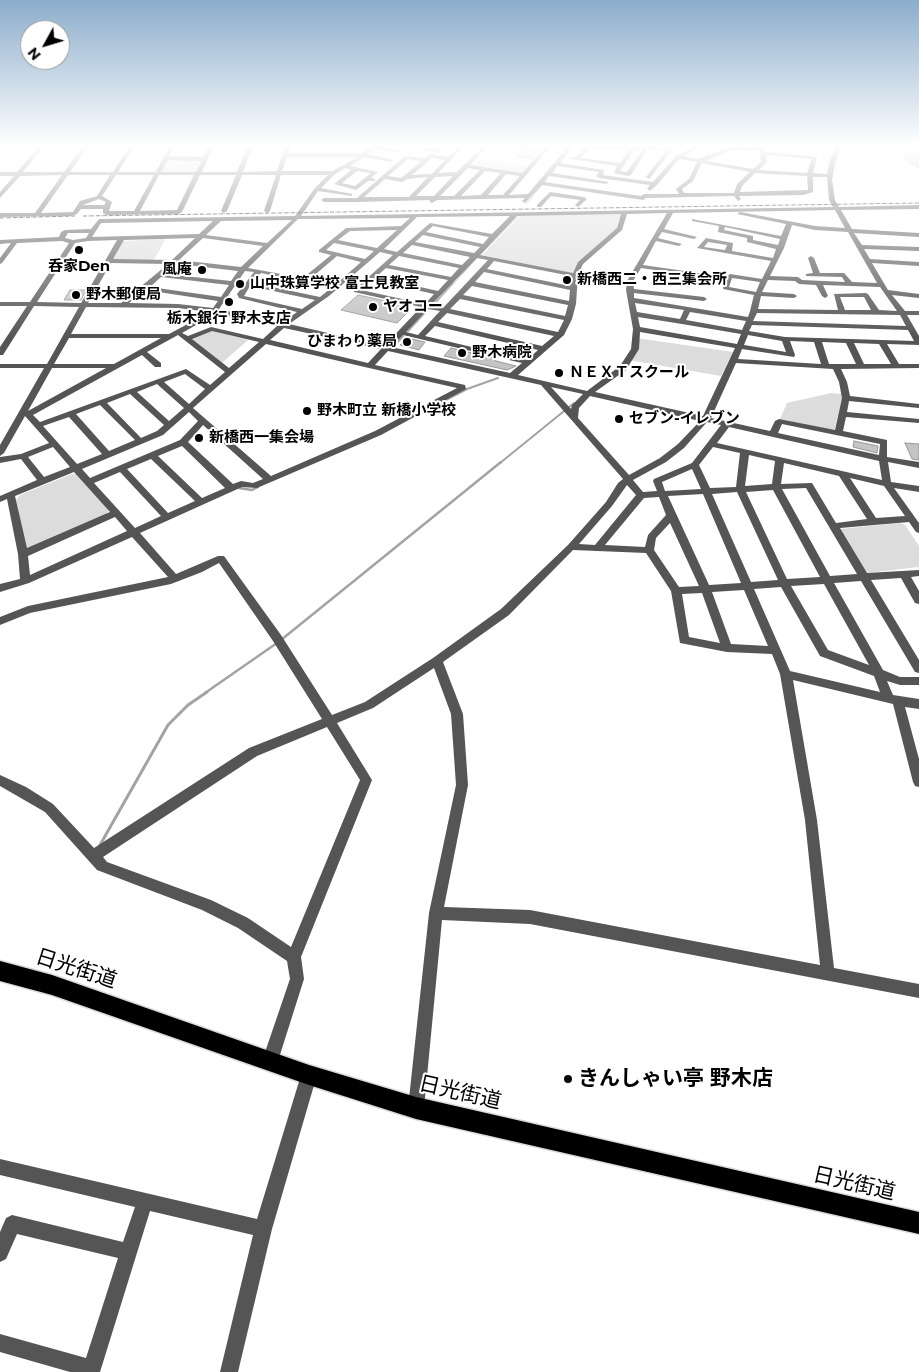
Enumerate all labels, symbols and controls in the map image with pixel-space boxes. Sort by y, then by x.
north arrow [20,20,70,70]
text: N [24,44,45,64]
marker: 呑家Den [73,244,85,256]
place label: 呑家Den [48,258,110,276]
place label: 風庵 [162,261,192,279]
marker: 風庵 [196,264,208,276]
place label: 新橋西二・西三集会所 [577,271,727,289]
marker: 新橋西二・西三集会所 [561,274,573,286]
place label: 山中珠算学校 富士見教室 [250,275,419,293]
marker: 山中珠算学校 富士見教室 [234,278,246,290]
place label: 野木郵便局 [86,286,161,304]
marker: 野木郵便局 [70,289,82,301]
marker: 栃木銀行 野木支店 [223,296,235,308]
place label: ヤオコー [383,298,443,316]
marker: ヤオコー [367,301,379,313]
place label: 栃木銀行 野木支店 [167,310,291,328]
place label: ひまわり薬局 [307,333,397,351]
marker: ひまわり薬局 [401,336,413,348]
place label: 野木病院 [472,344,532,362]
marker: 野木病院 [456,347,468,359]
place label: ＮＥＸＴスクール [569,364,689,382]
marker: ＮＥＸＴスクール [553,367,565,379]
place label: 野木町立 新橋小学校 [317,402,456,420]
marker: 野木町立 新橋小学校 [301,405,313,417]
place label: セブン-イレブン [629,410,740,428]
marker: セブン-イレブン [613,413,625,425]
place label: 新橋西一集会場 [209,429,314,447]
marker: 新橋西一集会場 [193,432,205,444]
street label: 日光街道 [32,944,120,994]
place label: きんしゃい亭 野木店 [578,1066,773,1092]
street label: 日光街道 [416,1071,504,1115]
marker: きんしゃい亭 野木店 [562,1073,574,1085]
street label: 日光街道 [810,1162,898,1206]

